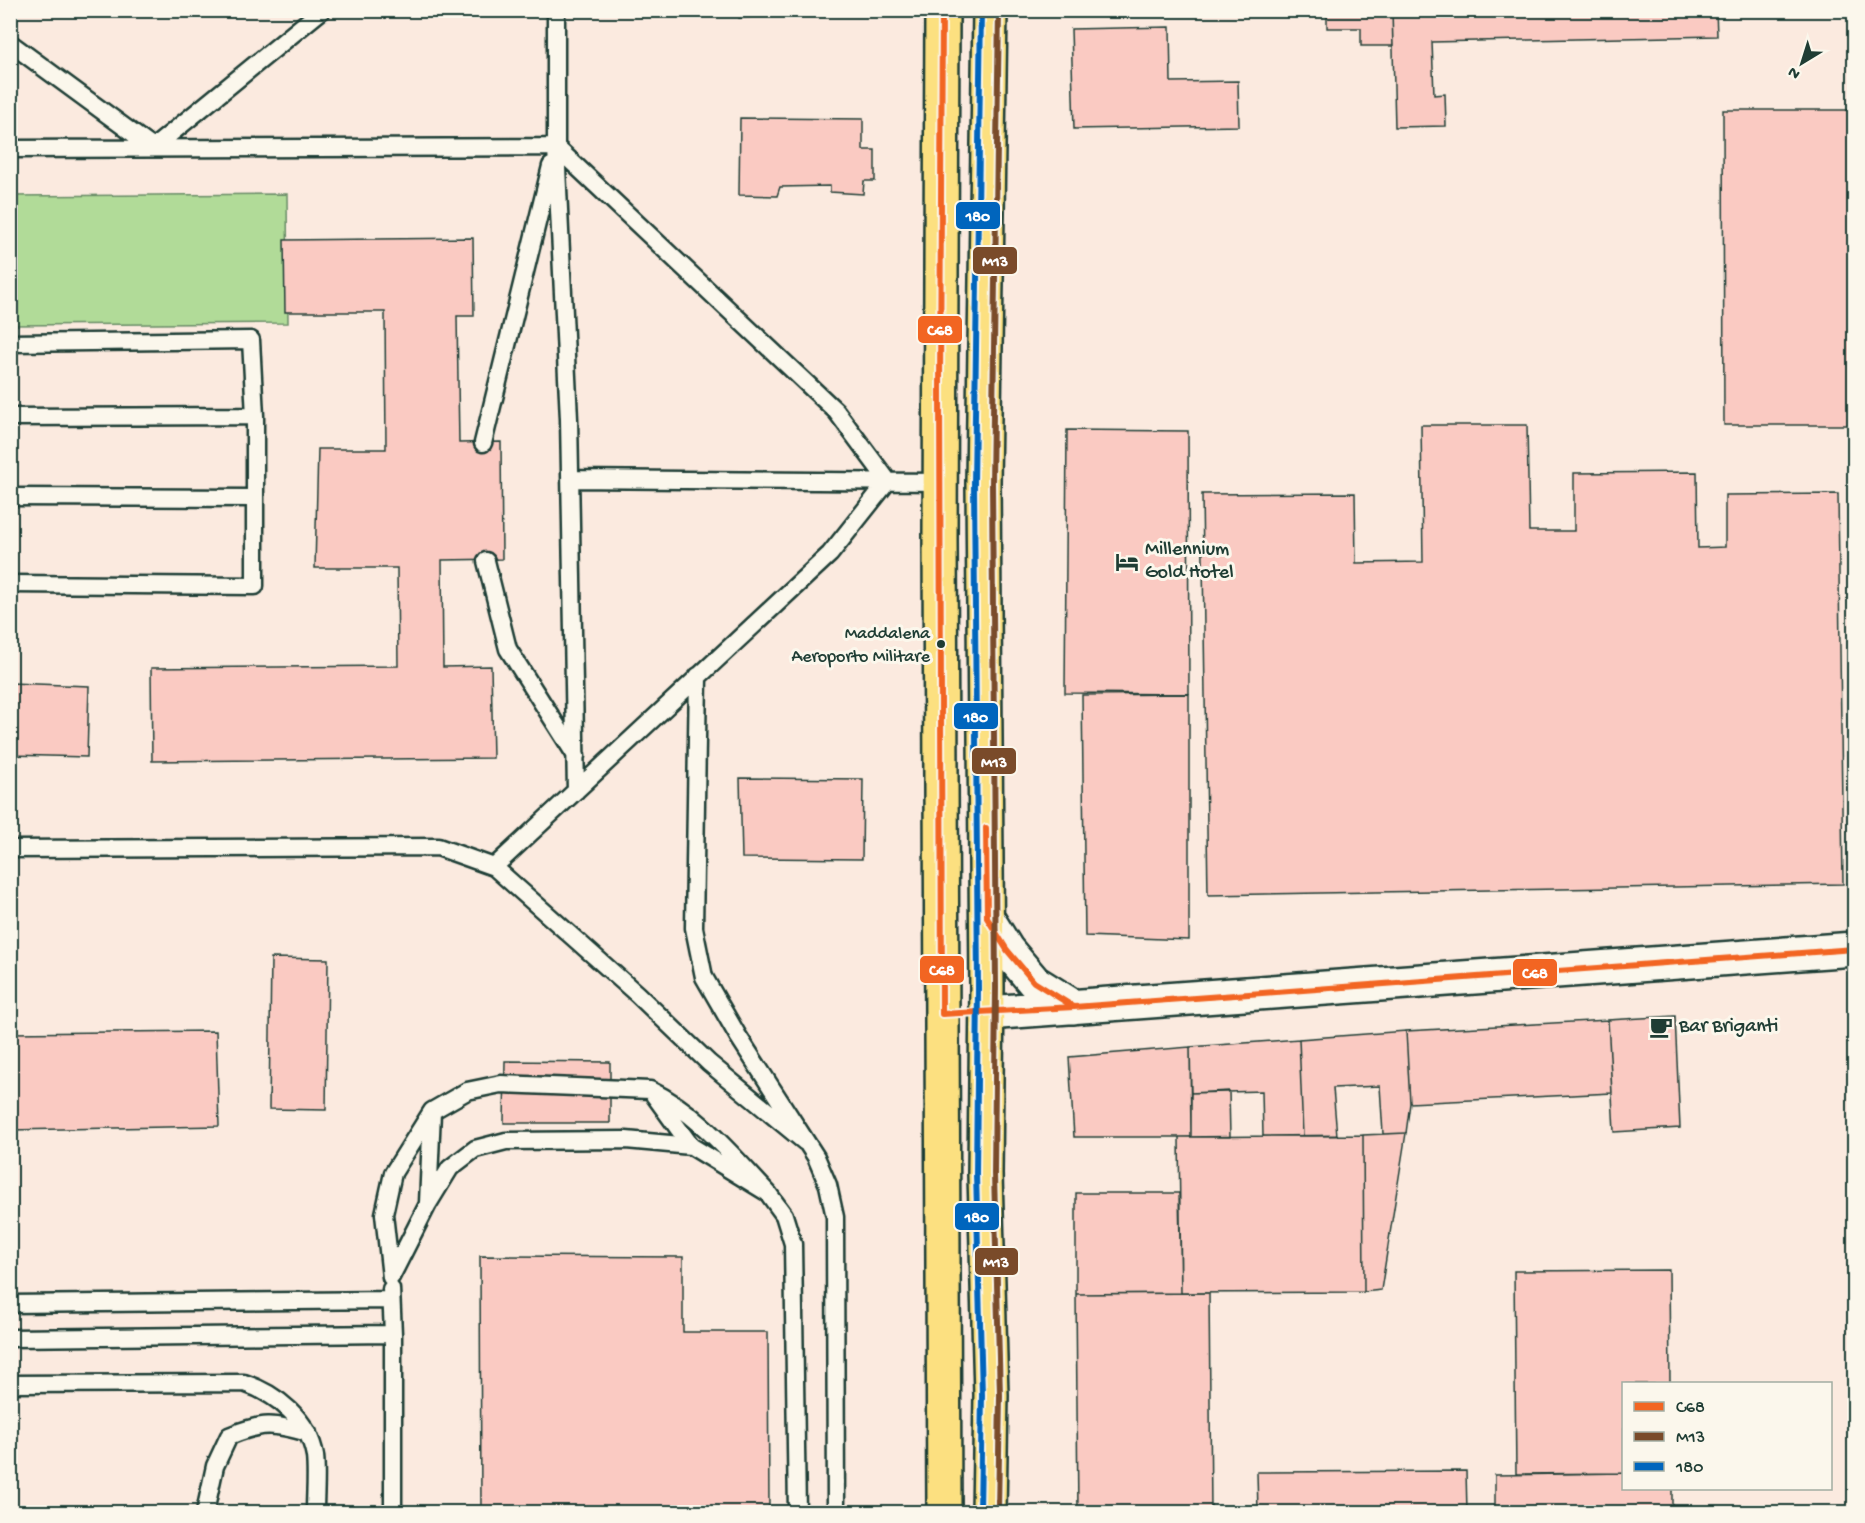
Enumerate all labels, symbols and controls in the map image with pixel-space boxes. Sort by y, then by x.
north arrow [1772,33,1832,93]
text: N [1785,61,1805,83]
line badge: 180 [955,201,1001,230]
text: 180 [965,209,990,228]
line badge: M13 [972,246,1018,275]
text: M13 [982,254,1008,273]
line badge: C68 [917,315,963,344]
text: C68 [926,323,953,342]
place label: Millennium Gold Hotel [1145,539,1234,585]
hotel icon: Millennium Gold Hotel [1114,549,1140,575]
place label: Maddalena Aeroporto Militare [792,624,931,668]
marker: Maddalena Aeroporto Militare [935,638,947,650]
line badge: 180 [953,702,999,730]
text: 180 [963,710,988,729]
line badge: M13 [971,747,1017,775]
text: M13 [981,755,1007,774]
line badge: C68 [919,955,965,984]
line badge: C68 [1512,958,1558,987]
text: C68 [928,963,955,982]
text: C68 [1521,966,1548,985]
cafe icon: Bar Briganti [1648,1014,1674,1040]
place label: Bar Briganti [1678,1016,1778,1039]
line badge: 180 [954,1202,1000,1231]
text: 180 [964,1210,989,1229]
line badge: M13 [974,1247,1019,1276]
text: M13 [983,1255,1009,1274]
legend [1622,1382,1832,1490]
text: C68 [1676,1398,1705,1419]
text: M13 [1676,1428,1705,1449]
text: 180 [1675,1458,1703,1479]

